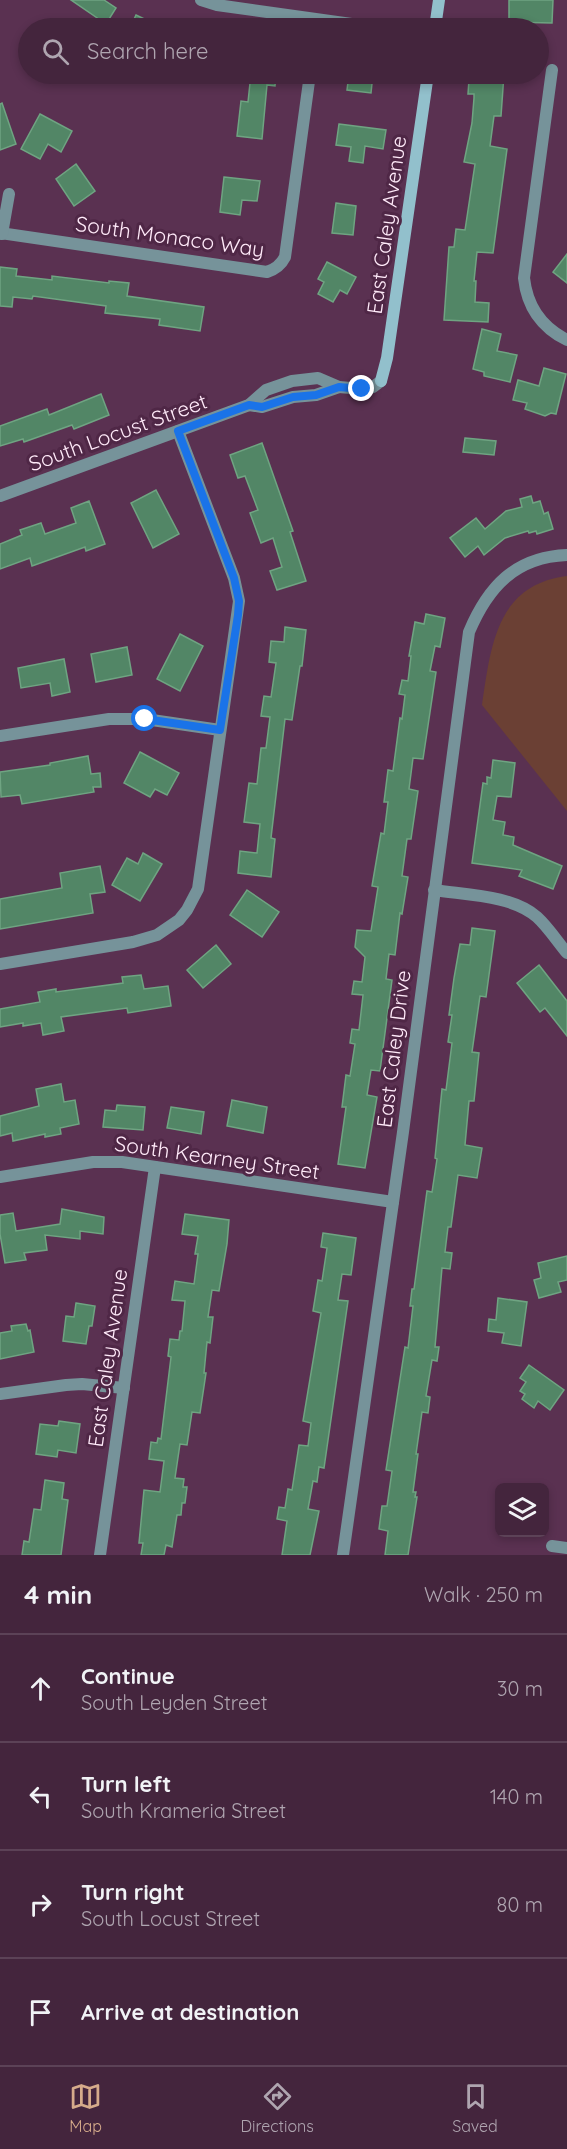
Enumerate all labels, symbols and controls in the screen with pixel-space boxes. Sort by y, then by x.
search box [18,18,549,84]
icon: search [39,35,72,68]
text: Search here [87,37,208,65]
street label: East Caley Avenue [361,134,411,316]
street label: South Monaco Way [74,210,266,262]
route end [348,375,374,401]
street label: South Locust Street [25,388,210,476]
route start [131,705,157,731]
street label: East Caley Drive [370,969,416,1129]
street label: South Kearney Street [113,1130,321,1184]
street label: East Caley Avenue [82,1267,132,1449]
map controls [495,1483,549,1537]
button: layers [495,1483,549,1537]
text: 4 min [24,1578,92,1611]
text: Walk · 250 m [424,1582,543,1607]
text: Continue [81,1662,175,1690]
icon: ahead [24,1672,57,1705]
text: 30 m [497,1676,543,1701]
text: South Leyden Street [81,1690,268,1715]
text: Turn left [81,1770,171,1798]
icon: left [24,1780,57,1813]
text: 140 m [490,1784,543,1809]
text: South Krameria Street [81,1798,286,1823]
text: Turn right [81,1878,185,1906]
icon: right [24,1888,57,1921]
text: 80 m [497,1892,543,1917]
text: South Locust Street [81,1906,260,1931]
icon: arrive [24,1996,57,2029]
text: Arrive at destination [81,1998,299,2026]
tab: Map [69,2080,102,2136]
tab: Directions [241,2080,314,2136]
tab: Saved [452,2080,498,2136]

